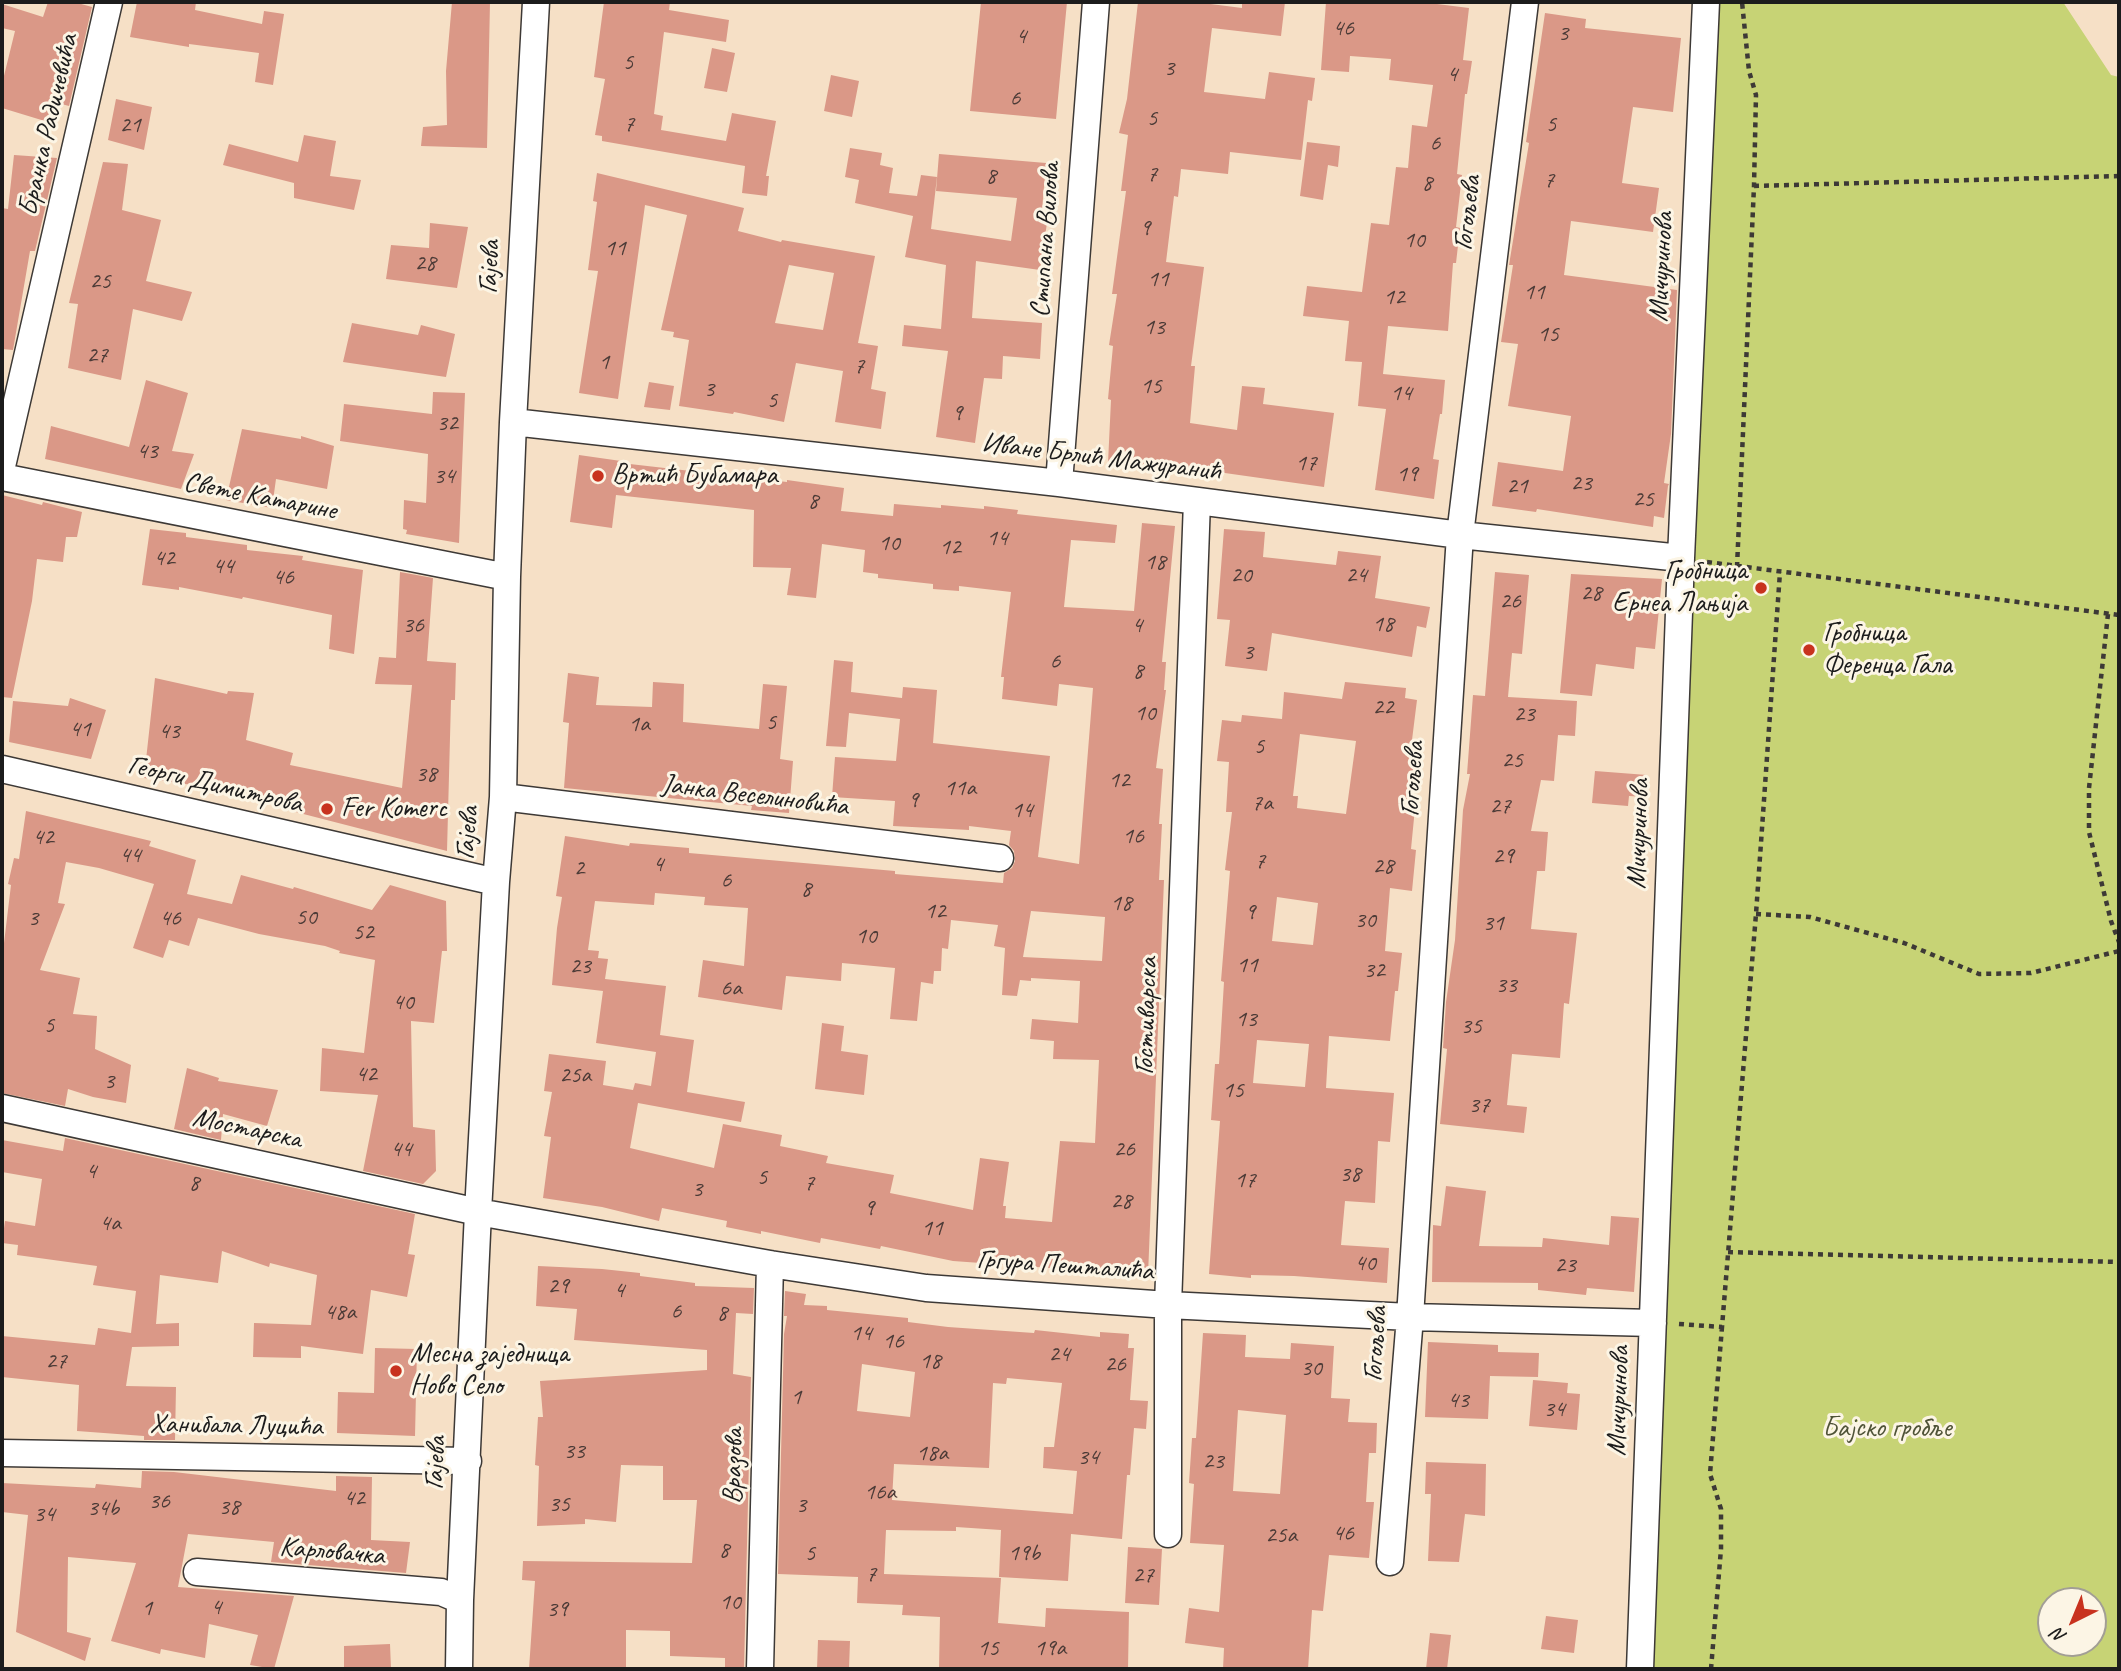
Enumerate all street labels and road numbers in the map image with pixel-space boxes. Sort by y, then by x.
street label: Бранка Радичевића [12,31,86,219]
street label: Стипана Вилова [1024,161,1068,319]
street label: Гогољева [1447,174,1489,252]
street label: Мичуринова [1642,211,1682,323]
street label: Гајева [472,239,508,295]
street label: Иване Брлић Мажуранић [980,427,1222,489]
street label: Свете Катарине [181,466,339,528]
street label: Гогољева [1394,740,1432,818]
street label: Георги Димитрова [124,749,306,821]
street label: Јанка Веселиновића [660,768,850,824]
street label: Мичуринова [1620,779,1658,889]
street label: Гајева [449,805,487,861]
street label: Гостиварска [1128,957,1166,1075]
street label: Мостарска [189,1101,305,1157]
street label: Гргура Пешталића [976,1243,1154,1289]
street label: Гогољева [1357,1305,1395,1383]
street label: Мичуринова [1600,1346,1638,1456]
street label: Ханибала Луцића [149,1408,323,1444]
street label: Вразова [717,1428,751,1504]
street label: Гајева [418,1435,454,1491]
street label: Карловачка [278,1531,386,1573]

